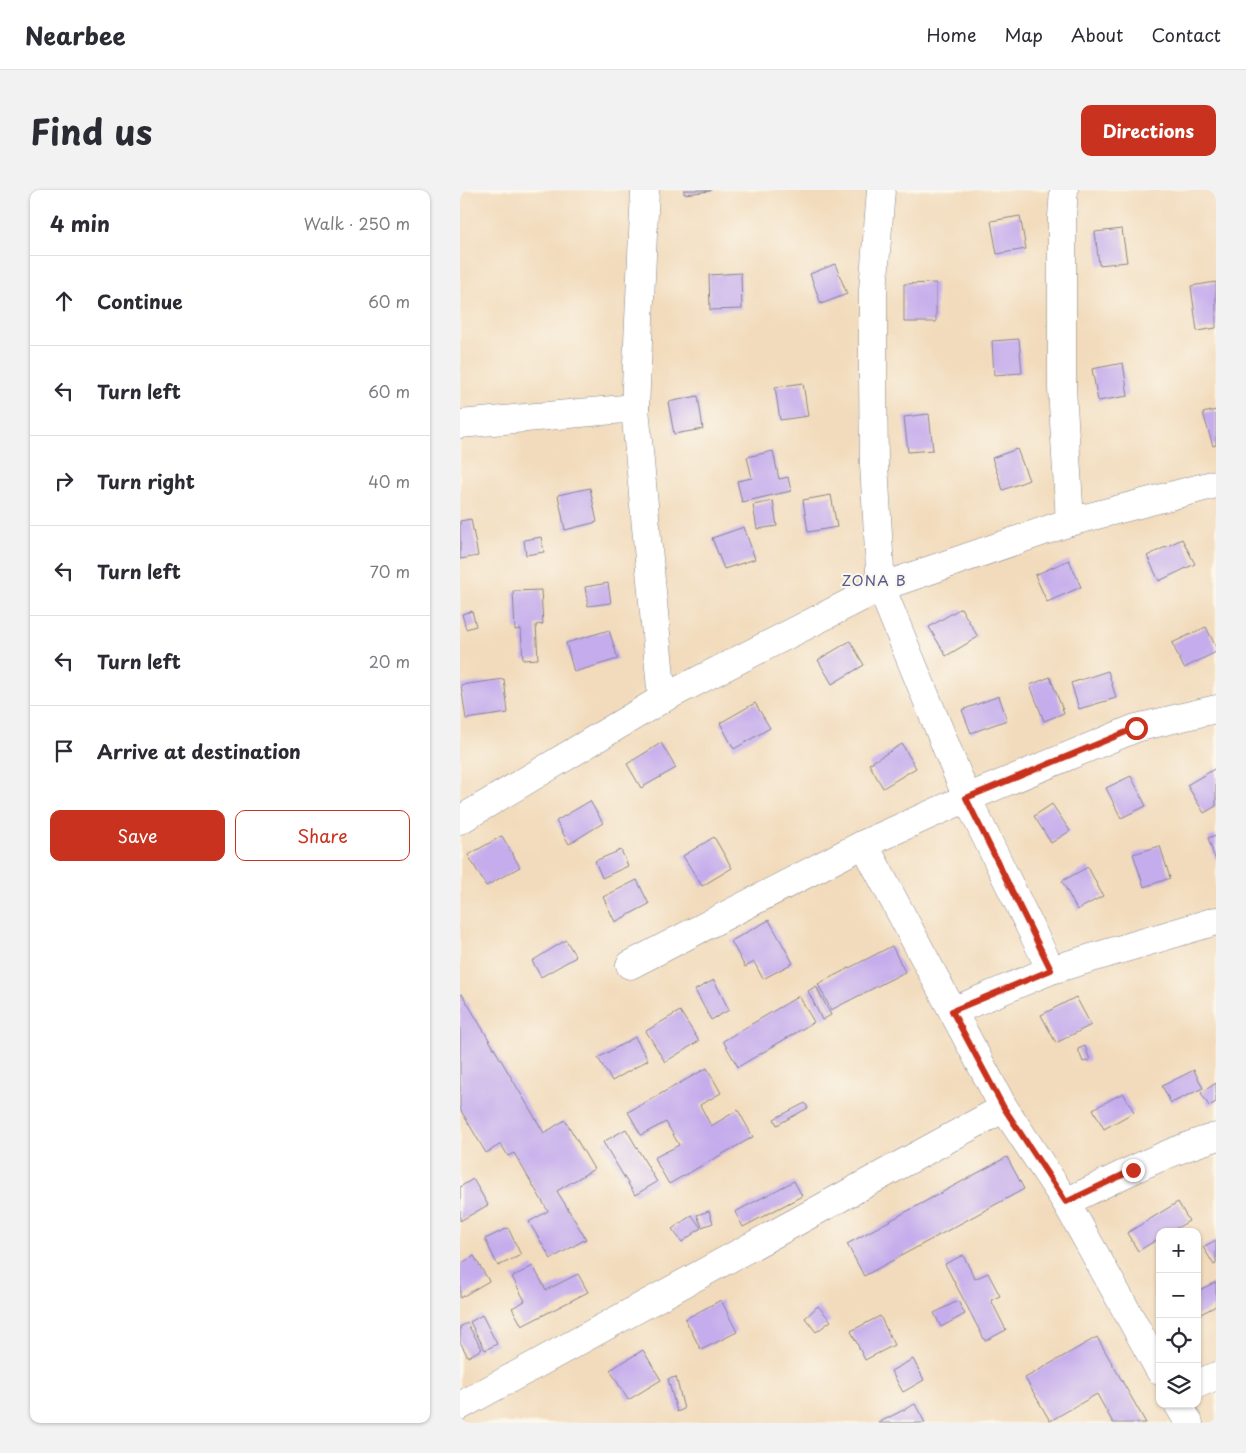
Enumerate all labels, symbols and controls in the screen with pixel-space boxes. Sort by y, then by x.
text: Nearbee [25,17,126,53]
text: Home [926,21,976,48]
text: Map [1004,21,1043,48]
text: About [1071,21,1123,48]
text: Contact [1151,21,1221,48]
text: Find us [30,104,152,157]
button: Directions [1081,105,1216,156]
text: 4 min [50,207,110,239]
text: Walk · 250 m [304,211,410,235]
icon: ahead [50,287,78,315]
text: Continue [97,287,183,315]
text: 60 m [368,289,410,313]
icon: left [50,377,78,405]
text: Turn left [97,377,181,405]
text: 60 m [368,379,410,403]
icon: right [50,467,78,495]
text: Turn right [97,467,195,495]
text: 40 m [368,469,410,493]
icon: left [50,557,78,585]
text: Turn left [97,557,181,585]
text: 70 m [370,559,410,583]
district label: ZONA B [841,568,907,591]
icon: left [50,647,78,675]
text: Turn left [97,647,181,675]
text: 20 m [369,649,410,673]
route start [1125,717,1148,740]
icon: arrive [50,737,78,765]
text: Arrive at destination [97,737,301,765]
button: Save [50,810,225,861]
button: Share [235,810,410,861]
route end [1122,1159,1145,1182]
map controls [1156,1228,1201,1408]
button: + [1156,1228,1201,1273]
button: − [1156,1273,1201,1318]
button: locate [1156,1318,1201,1363]
button: layers [1156,1363,1201,1408]

